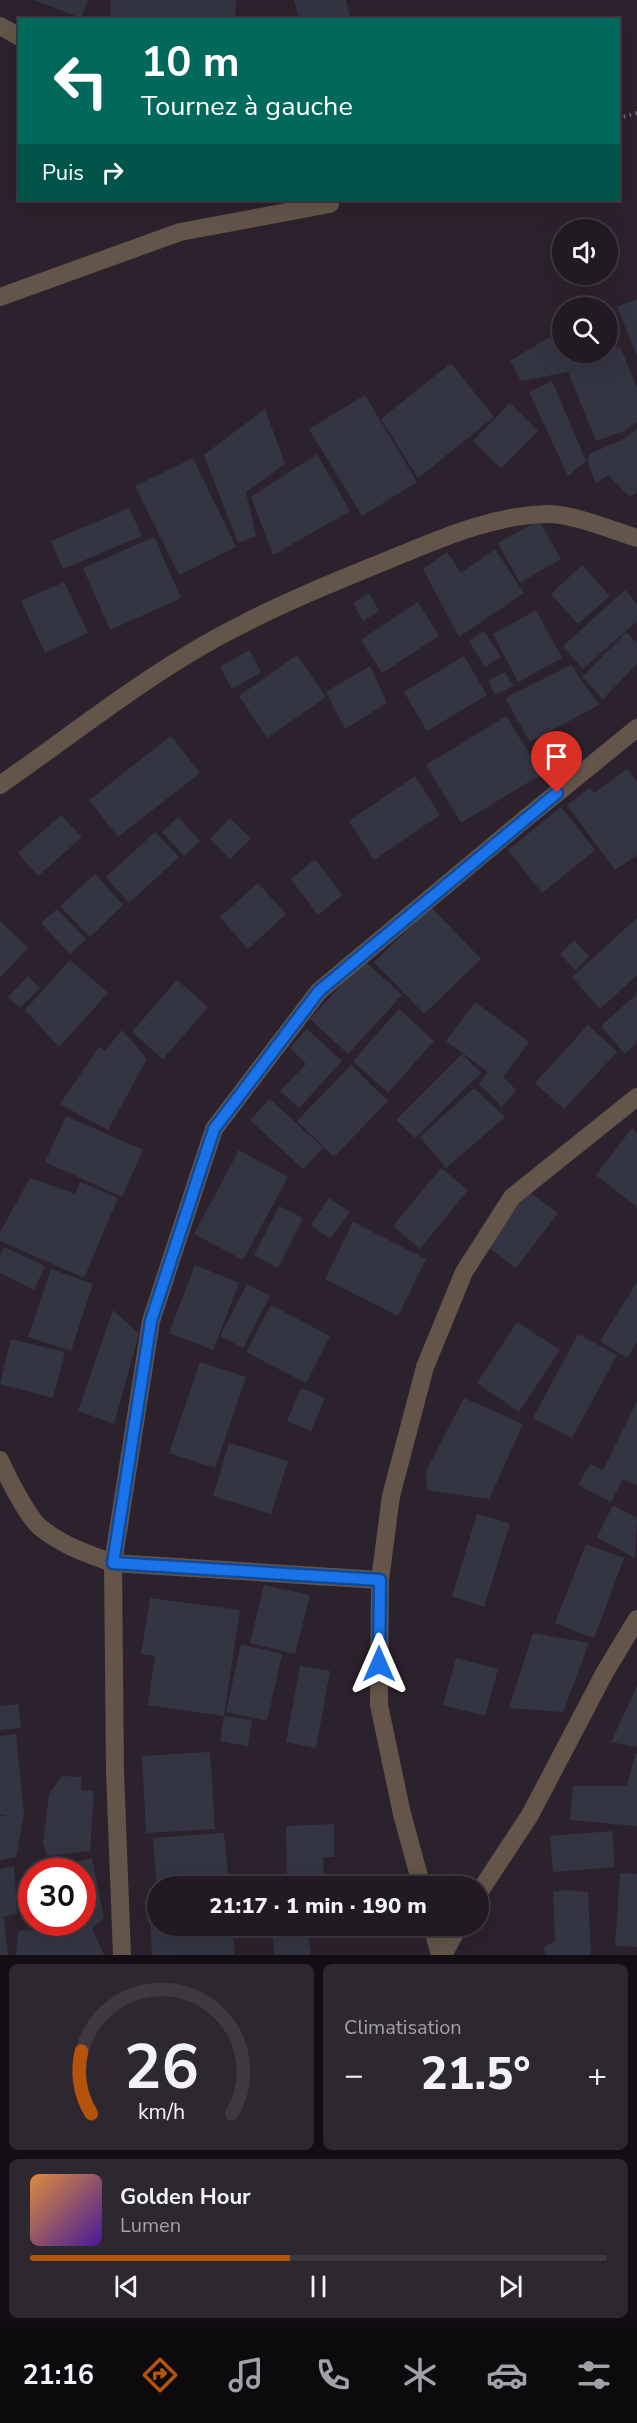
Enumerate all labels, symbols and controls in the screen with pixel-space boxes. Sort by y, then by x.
text: 10 m [141,34,240,91]
icon: left [42,42,120,120]
text: Tournez à gauche [141,88,353,125]
icon: right [96,156,129,189]
text: Puis [42,158,84,188]
map controls [552,219,618,363]
button: sound [552,219,618,285]
button: search [552,297,618,363]
pin [531,731,582,793]
icon: arrive [540,740,573,773]
position arrow [347,1632,411,1696]
speed limit sign: 30 [18,1858,96,1936]
text: 21:17 · 1 min · 190 m [209,1891,427,1921]
text: Climatisation [344,2014,462,2041]
text: 26 [124,2025,199,2110]
text: 21.5° [421,2044,530,2105]
text: − [344,2053,364,2098]
text: + [587,2053,607,2098]
text: km/h [138,2097,185,2127]
text: Golden Hour [120,2182,251,2212]
text: Lumen [120,2212,181,2239]
icon: previous [110,2270,143,2303]
icon: pause [302,2270,335,2303]
icon: next [494,2270,527,2303]
icon: directions [139,2354,181,2396]
icon: music [225,2354,267,2396]
icon: phone [312,2354,354,2396]
icon: climate [399,2354,441,2396]
icon: car [486,2354,528,2396]
icon: filters [573,2354,615,2396]
text: 21:16 [22,2357,94,2394]

